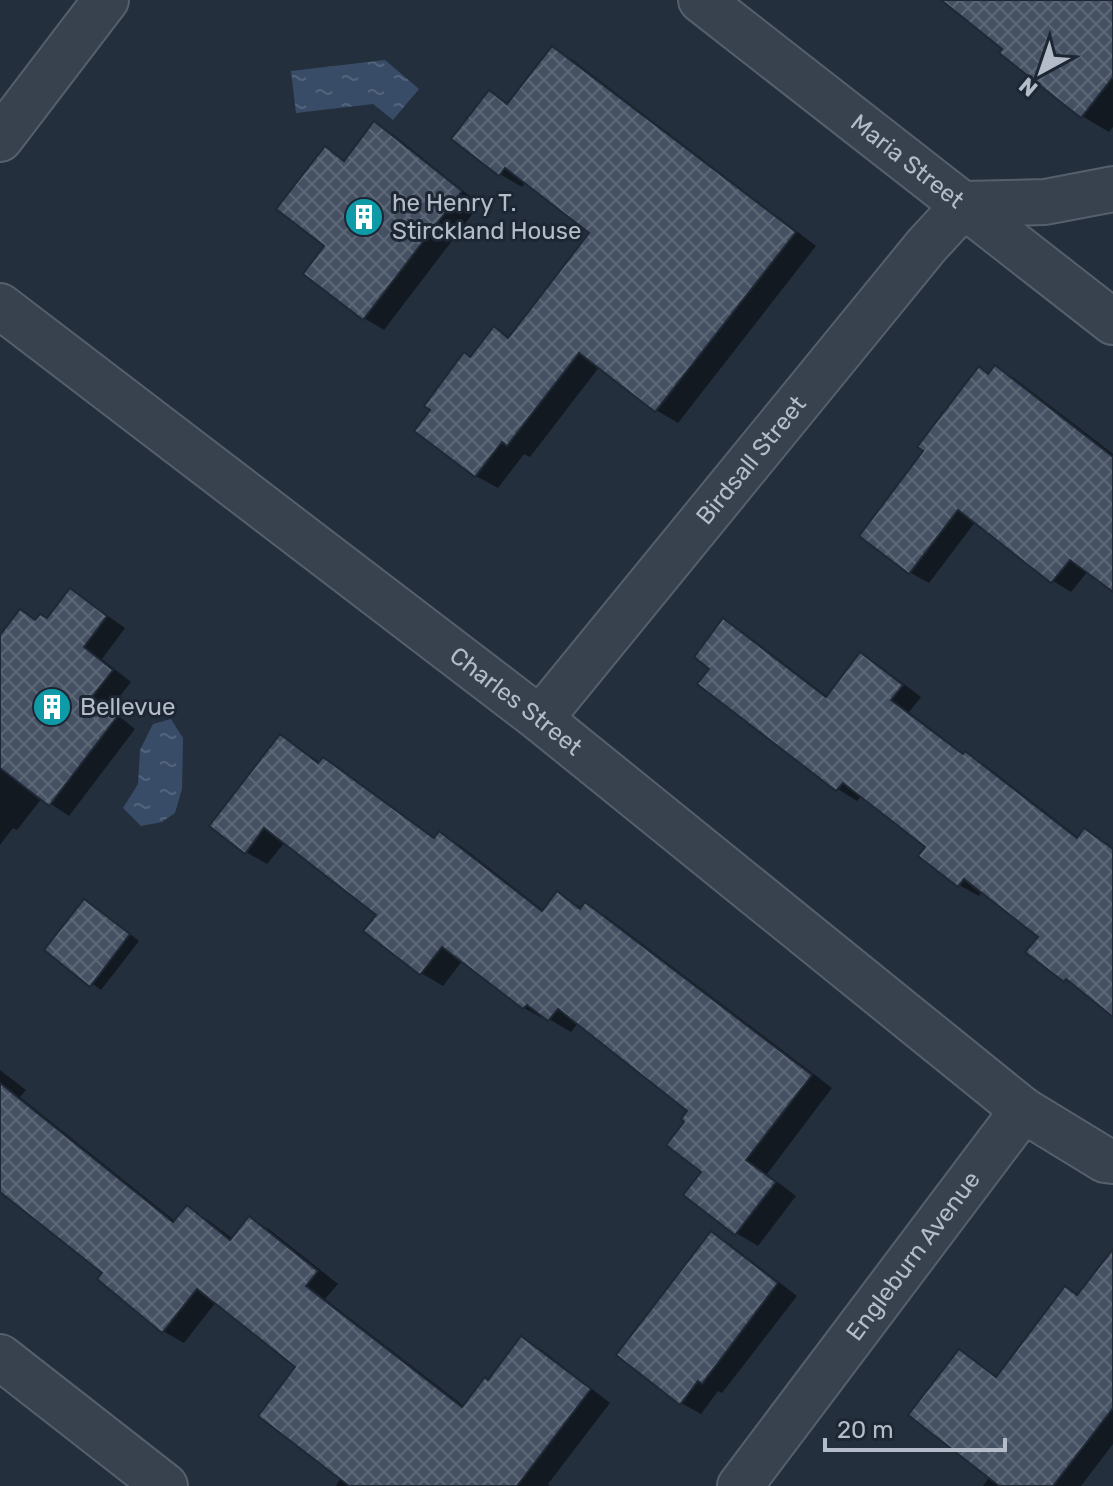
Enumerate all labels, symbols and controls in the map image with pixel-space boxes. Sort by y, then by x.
north arrow [1001,32,1081,112]
text: N [1014,72,1043,102]
street label: Maria Street [845,108,970,214]
place label: he Henry T. Stirckland House [392,189,581,245]
building icon: he Henry T. Stirckland House [343,196,385,238]
street label: Birdsall Street [691,390,812,530]
street label: Charles Street [444,641,588,761]
building icon: Bellevue [31,686,73,728]
place label: Bellevue [80,693,175,721]
street label: Engleburn Avenue [841,1166,986,1346]
scale bar [825,1402,1005,1452]
text: 20 m [837,1416,894,1444]

